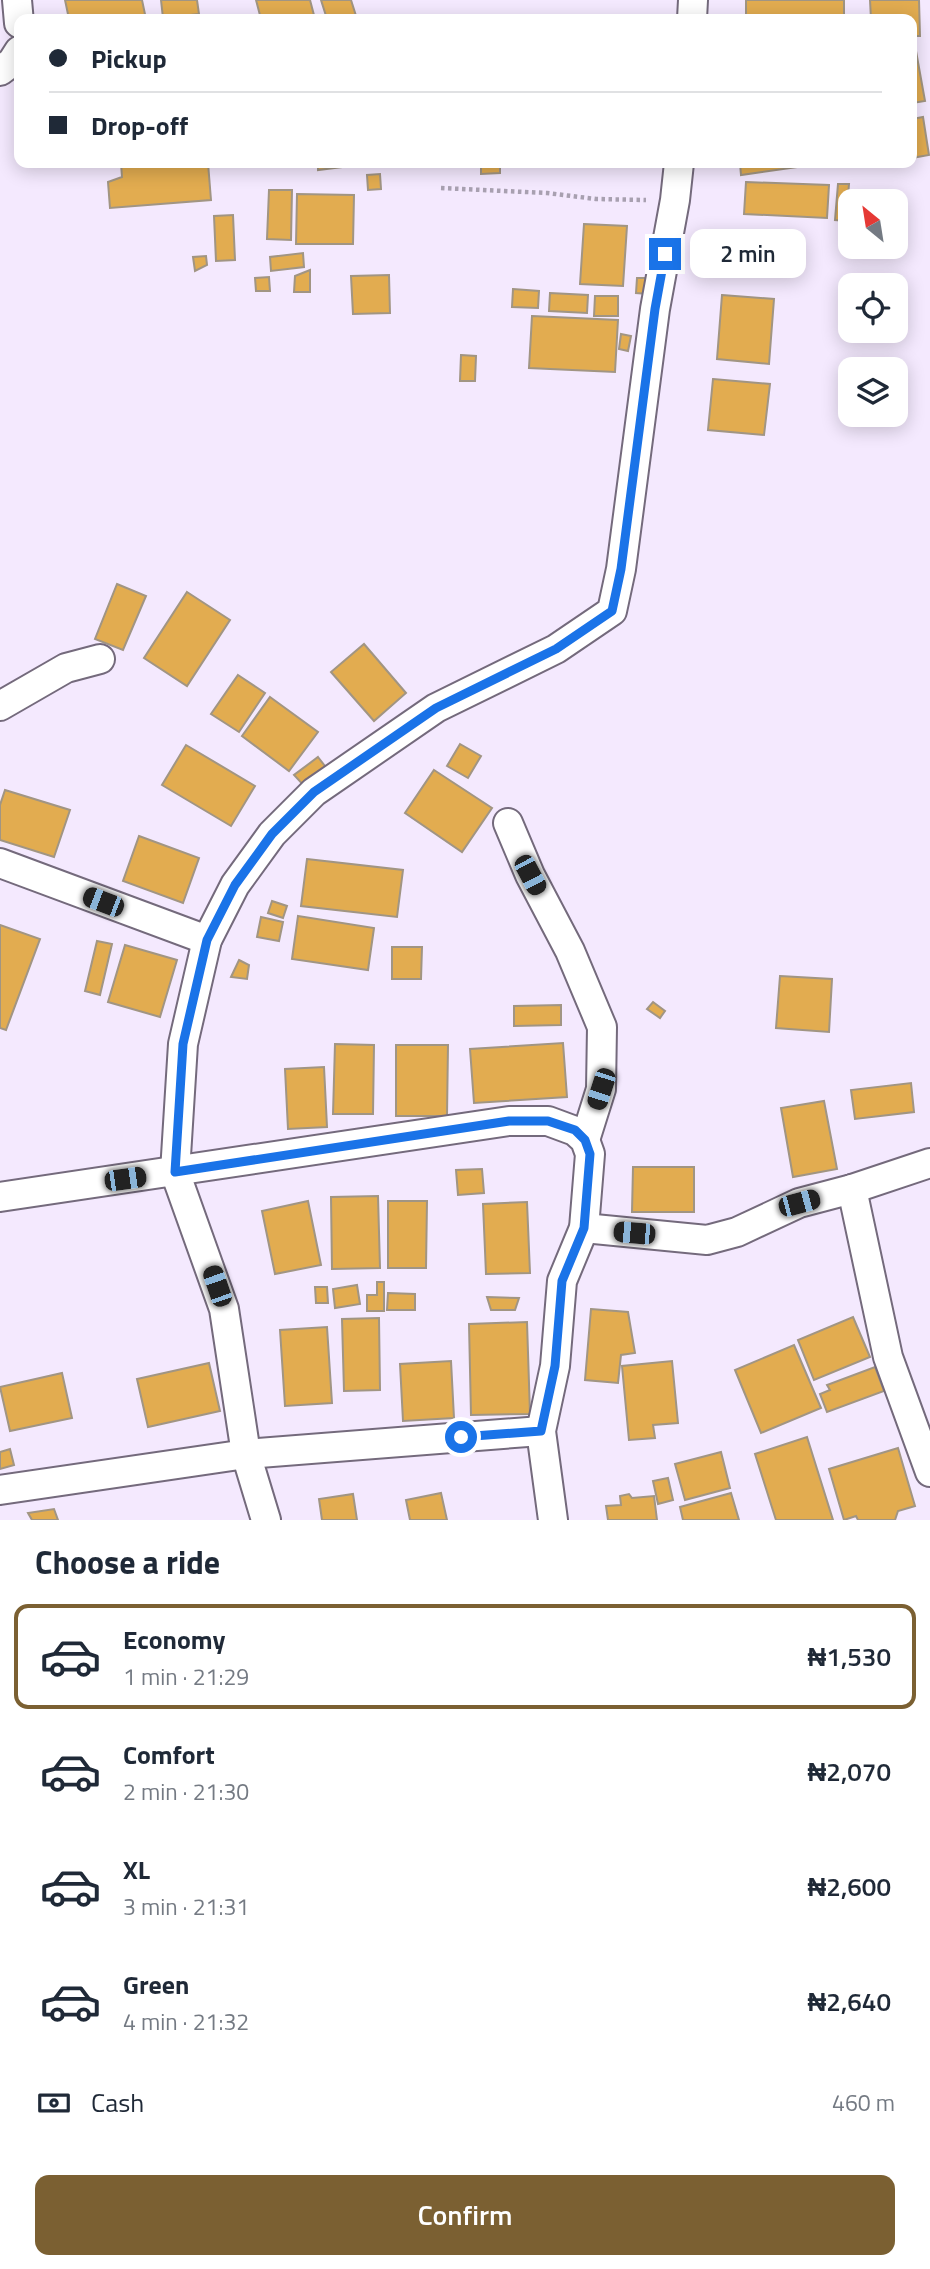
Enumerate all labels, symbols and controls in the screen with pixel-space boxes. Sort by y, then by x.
text: Pickup [91,39,167,78]
text: Drop-off [91,106,188,145]
north arrow [838,189,908,259]
map controls [838,189,908,427]
callout: 2 min [690,230,805,278]
text: 2 min [720,236,776,271]
route end [649,238,681,270]
button: locate [838,273,908,343]
button: layers [838,357,908,427]
car [511,852,550,898]
car [80,885,127,919]
car [585,1066,618,1112]
car [103,1166,148,1192]
car [776,1187,823,1219]
car [613,1221,656,1245]
car [201,1263,234,1309]
route start [445,1421,477,1453]
text: Choose a ride [35,1538,220,1586]
text: Economy [123,1620,225,1659]
icon: car [39,1625,102,1688]
text: ₦1,530 [808,1637,891,1676]
text: 1 min · 21:29 [123,1659,249,1694]
text: Comfort [123,1735,215,1774]
icon: car [39,1740,102,1803]
text: ₦2,070 [808,1752,891,1791]
text: 2 min · 21:30 [123,1774,249,1809]
text: XL [123,1850,150,1889]
icon: car [39,1855,102,1918]
text: ₦2,600 [808,1867,891,1906]
text: 3 min · 21:31 [123,1889,249,1924]
text: Green [123,1965,189,2004]
icon: car [39,1970,102,2033]
text: ₦2,640 [808,1982,891,2021]
text: 4 min · 21:32 [123,2004,249,2039]
text: Cash [91,2083,144,2122]
icon: cash [35,2084,73,2122]
text: 460 m [832,2085,895,2120]
button: Confirm [35,2175,895,2255]

